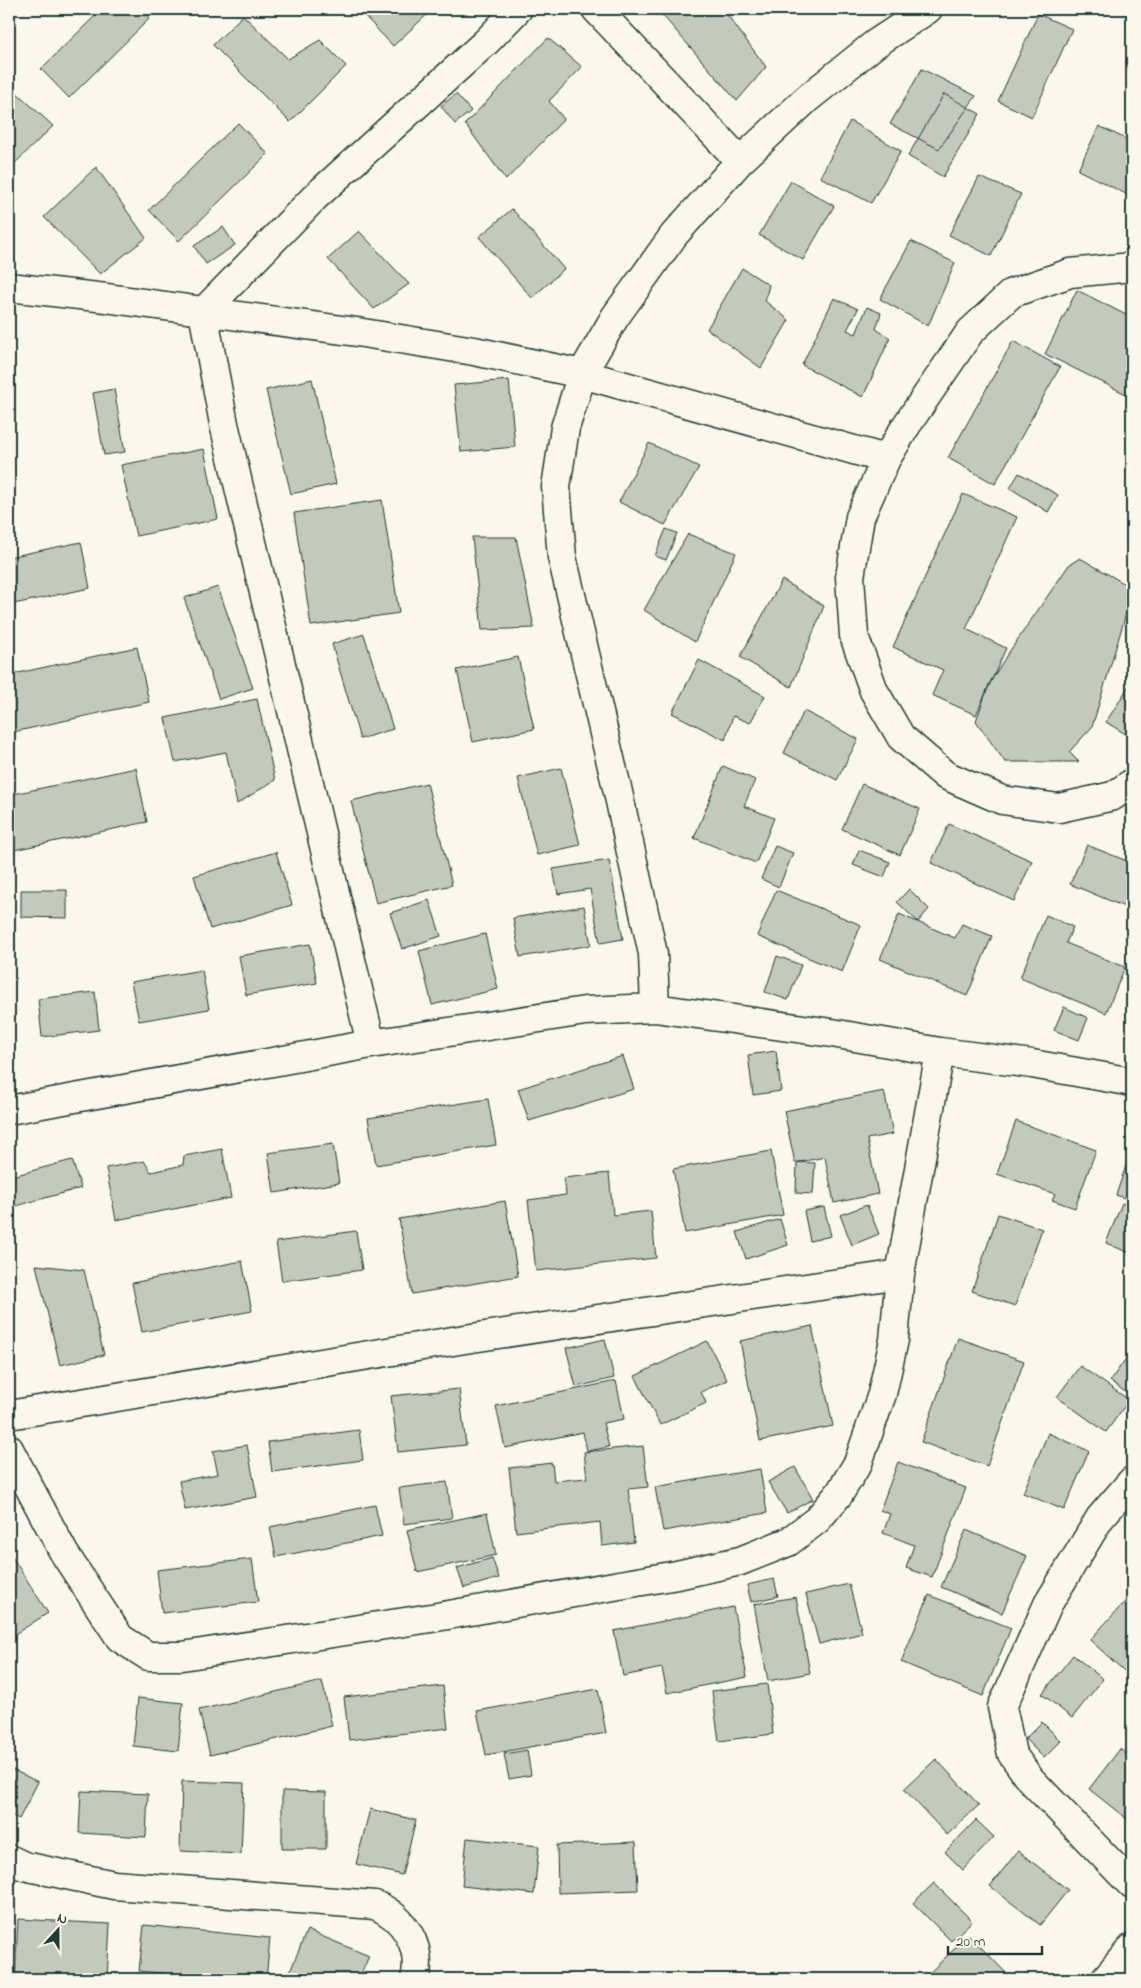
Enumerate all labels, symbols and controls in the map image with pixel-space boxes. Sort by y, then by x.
north arrow [32,1906,82,1956]
text: N [54,1908,70,1931]
scale bar [948,1923,1042,1955]
text: 20 m [956,1931,986,1953]

